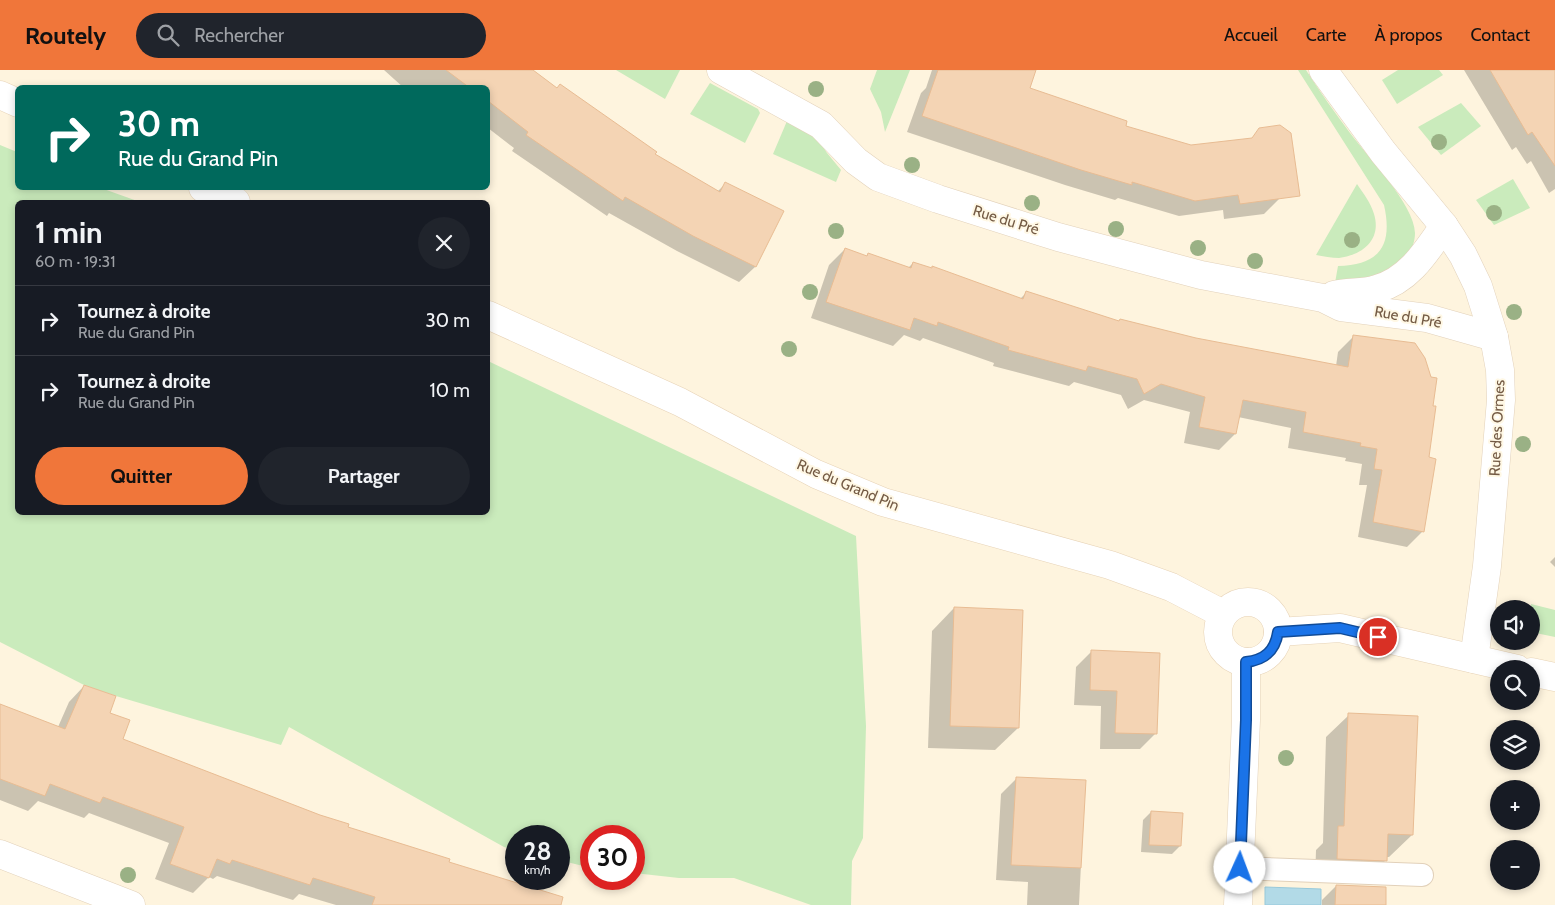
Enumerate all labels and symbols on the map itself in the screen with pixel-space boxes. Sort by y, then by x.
street label: Rue du Pré [971,201,1041,239]
street label: Rue du Pré [1373,302,1443,332]
street label: Rue des Ormes [1485,379,1509,477]
street label: Rue du Grand Pin [794,455,902,515]
pin [1357,616,1399,658]
speed limit sign: 30 [580,825,645,890]
position arrow [1213,841,1265,893]

